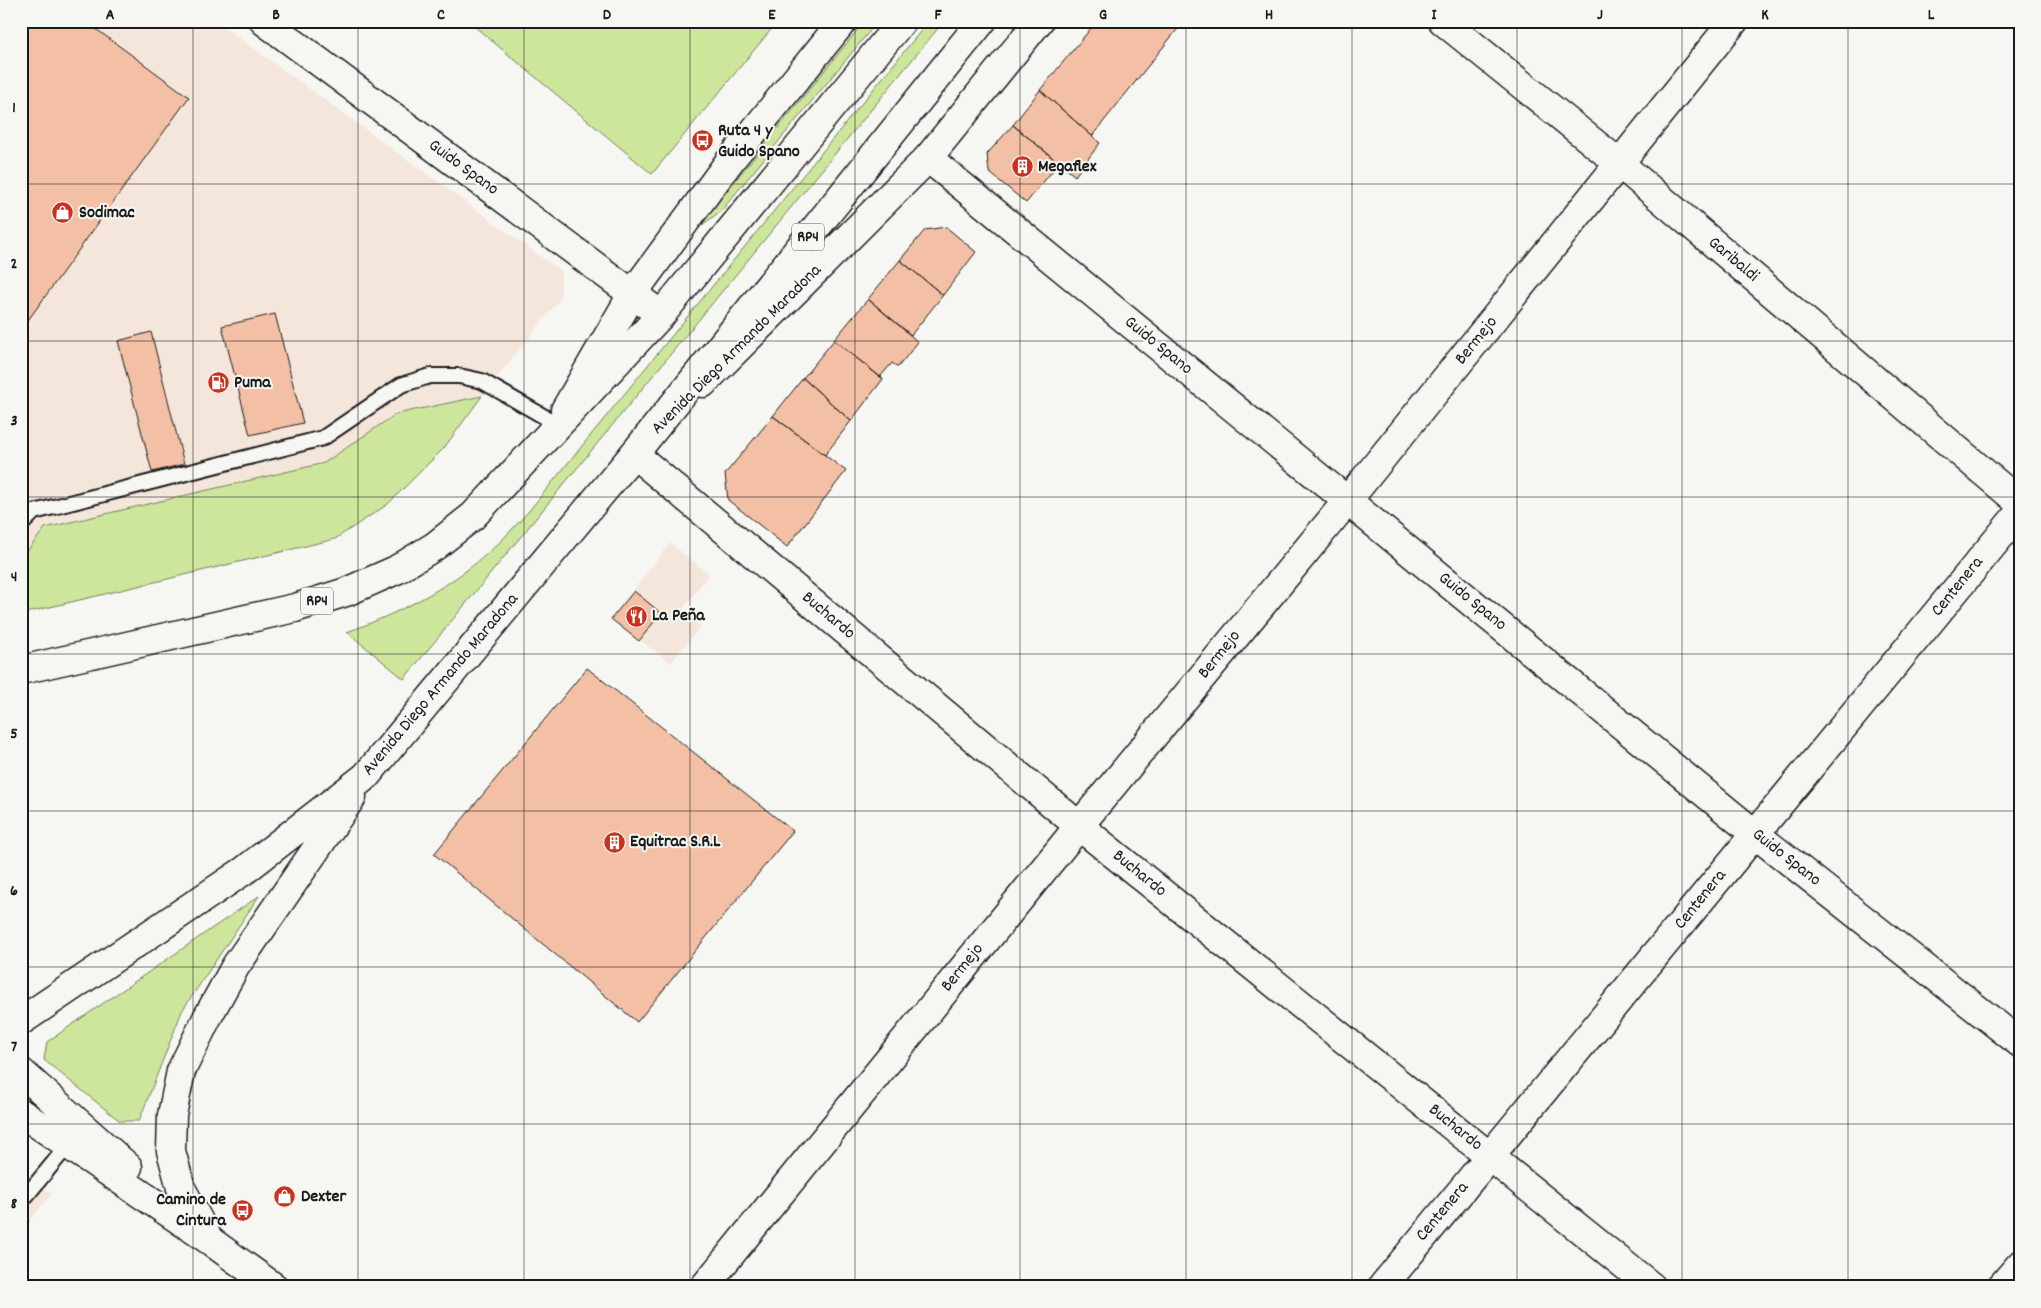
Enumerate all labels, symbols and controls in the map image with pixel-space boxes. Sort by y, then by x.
text: A [106,4,115,27]
text: B [272,4,280,27]
text: C [437,4,445,27]
text: D [603,4,612,27]
text: E [768,4,776,27]
text: F [934,4,942,27]
text: G [1099,4,1107,27]
text: H [1265,4,1273,27]
text: I [1432,4,1438,27]
text: J [1597,4,1603,27]
text: K [1761,4,1769,27]
text: L [1928,4,1935,27]
text: 1 [12,97,16,120]
place label: Ruta 4 y Guido Spano [718,119,800,165]
bus stop icon: Ruta 4 y Guido Spano [690,129,714,153]
street label: Guido Spano [423,134,503,202]
building icon: Megaflex [1010,155,1034,179]
place label: Megaflex [1038,155,1097,180]
shop icon: Sodimac [51,201,75,225]
place label: Sodimac [79,201,135,226]
road number: RP4 [792,223,824,250]
street label: Garibaldi [1702,231,1764,289]
text: 2 [11,253,18,276]
street label: Avenida Diego Armando Maradona [646,259,828,441]
street label: Guido Spano [1118,311,1198,381]
street label: Bermejo [1450,311,1504,371]
fuel station icon: Puma [206,371,230,395]
place label: Puma [234,371,271,396]
text: 3 [10,410,18,433]
street label: Centenera [1926,551,1990,622]
text: 4 [11,566,17,589]
street label: Guido Spano [1432,567,1512,637]
street label: Buchardo [796,586,860,646]
road number: RP4 [301,588,333,614]
street label: Avenida Diego Armando Maradona [357,588,525,782]
restaurant icon: La Peña [624,604,648,628]
place label: La Peña [652,604,705,629]
street label: Bermejo [1193,625,1247,685]
text: 5 [10,723,18,746]
street label: Guido Spano [1746,823,1826,893]
building icon: Equitrac S.R.L [602,830,626,854]
place label: Equitrac S.R.L [630,830,721,855]
street label: Buchardo [1107,844,1171,904]
street label: Centenera [1669,864,1733,935]
text: 6 [10,880,18,903]
street label: Bermejo [936,938,990,998]
text: 7 [11,1036,17,1059]
street label: Buchardo [1423,1098,1487,1158]
street label: Centenera [1411,1176,1476,1247]
shop icon: Dexter [273,1185,297,1209]
place label: Dexter [301,1185,346,1210]
place label: Camino de Cintura [156,1188,227,1234]
text: 8 [11,1193,18,1216]
bus stop icon: Camino de Cintura [230,1198,254,1222]

